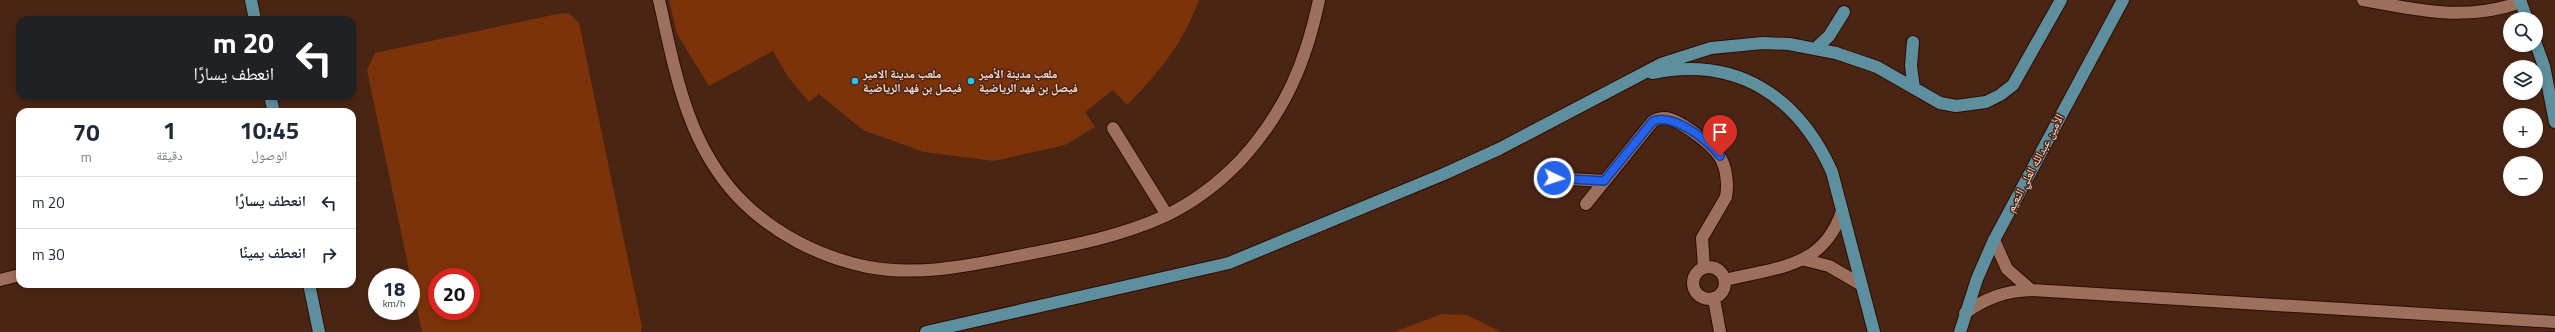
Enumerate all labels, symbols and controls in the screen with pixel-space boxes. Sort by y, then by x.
map controls [2503,12,2543,196]
button: search [2503,12,2543,52]
text: 20 m [213,21,274,64]
icon: left [288,32,340,84]
text: انعطف يسارًا [193,60,274,87]
button: layers [2503,60,2543,100]
place label: ملعب مدينة الامير فيصل بن فهد الرياضية [862,64,962,97]
place label: ملعب مدينة الأمير فيصل بن فهد الرياضية [978,64,1078,97]
marker: ملعب مدينة الامير فيصل بن فهد الرياضية [850,76,860,86]
marker: ملعب مدينة الأمير فيصل بن فهد الرياضية [966,76,976,86]
button: + [2503,108,2543,148]
street label: الأمين عبدالله العلي النعيم [2001,110,2070,216]
text: 1 [163,112,176,148]
text: 10:45 [239,112,299,148]
text: 70 [73,114,100,150]
pin [1703,115,1737,156]
icon: arrive [1709,121,1731,143]
text: دقيقة [156,145,183,165]
text: الوصول [251,145,287,165]
text: m [81,147,92,167]
button: − [2503,156,2543,196]
position arrow [1533,157,1575,199]
text: انعطف يسارًا [235,189,306,212]
text: 20 m [32,191,65,214]
icon: left [318,192,340,214]
text: انعطف يمينًا [239,241,306,264]
text: 30 m [32,243,65,266]
icon: right [318,244,340,266]
speed limit sign: 20 [428,268,480,320]
text: 18 [383,273,405,304]
text: km/h [383,296,405,311]

